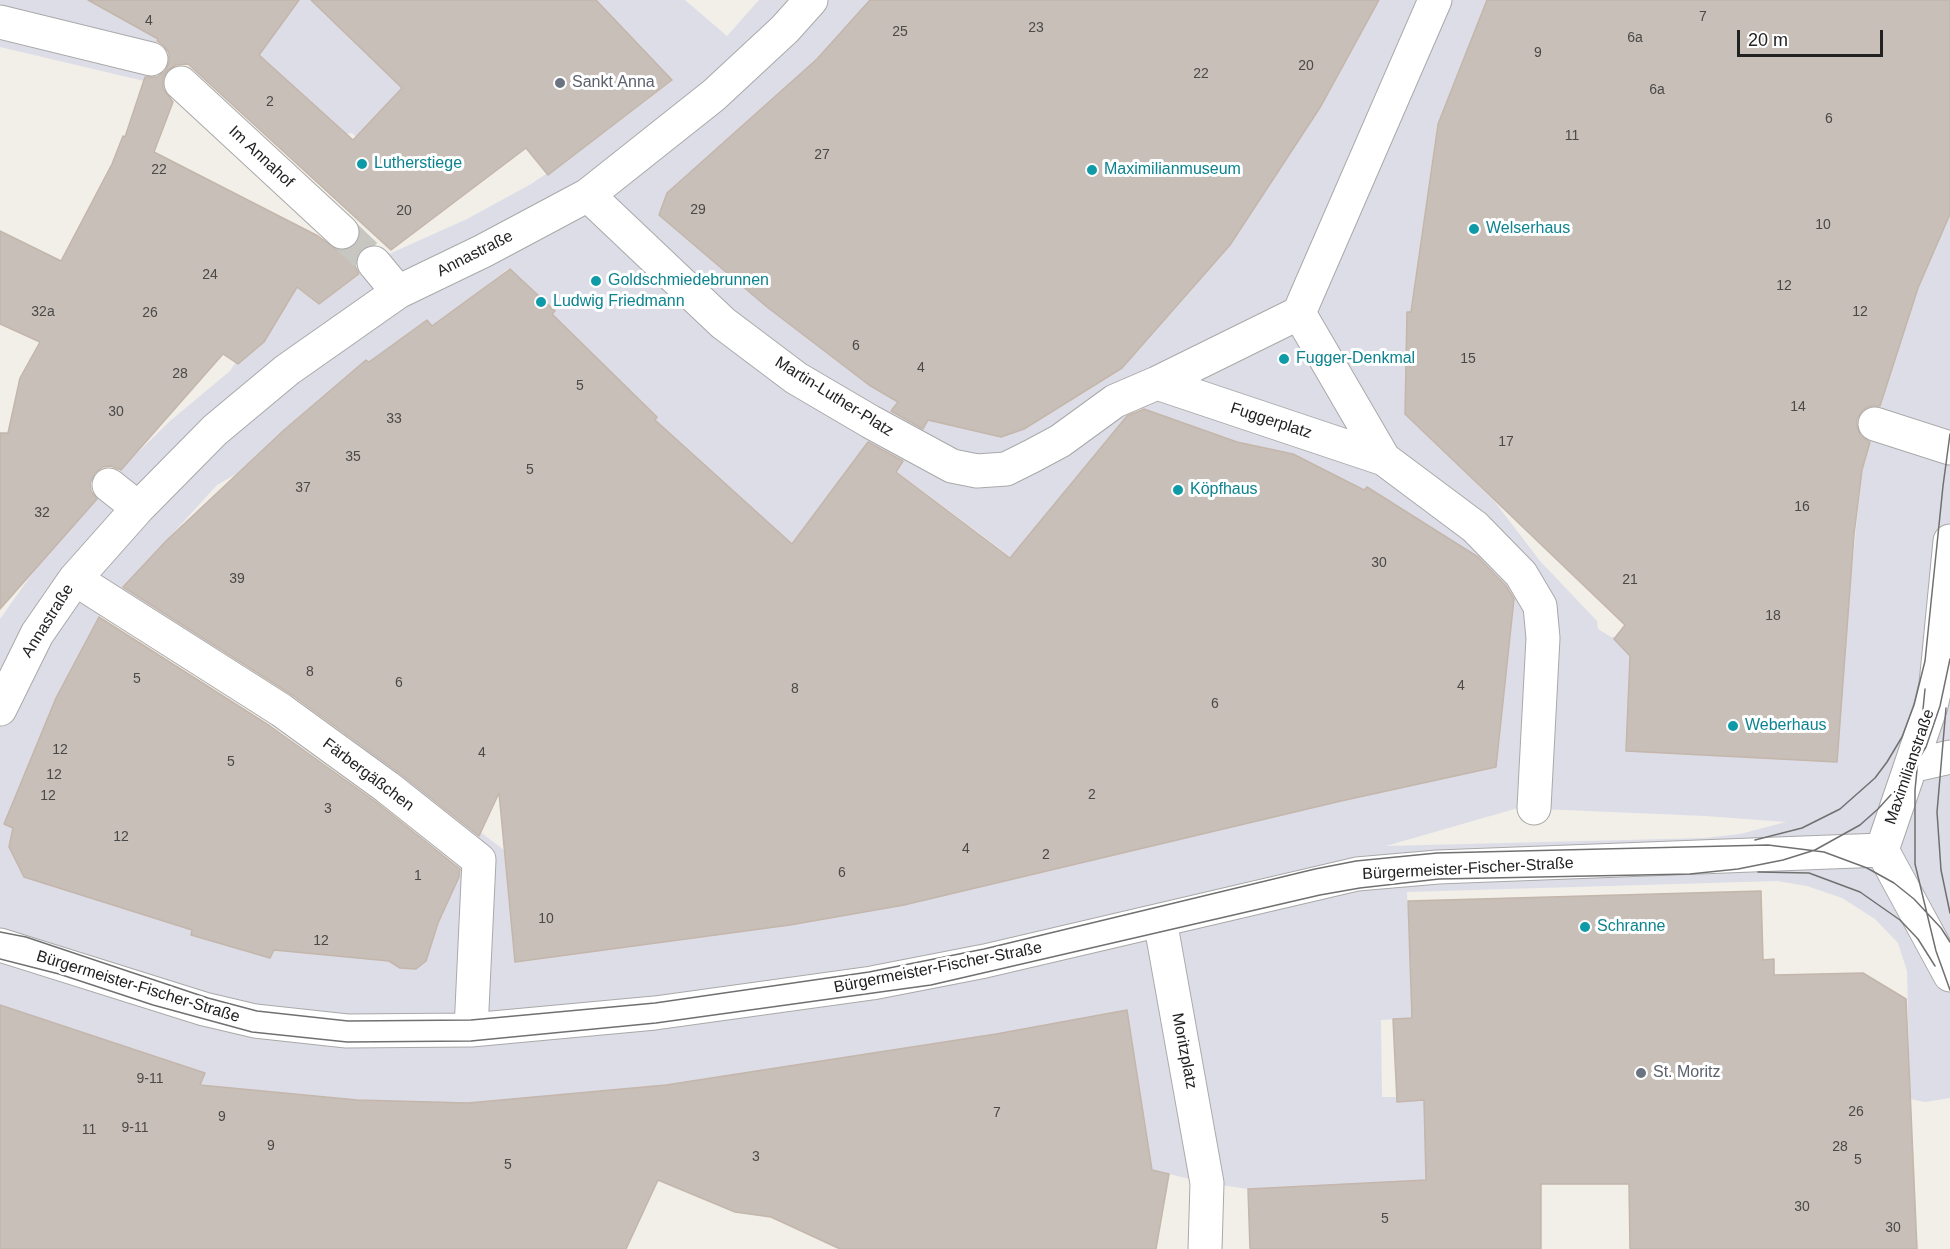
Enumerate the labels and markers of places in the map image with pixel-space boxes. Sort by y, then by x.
place label: Sankt Anna [572,73,655,93]
marker: Sankt Anna [553,76,567,90]
place label: Lutherstiege [374,154,462,174]
marker: Lutherstiege [355,157,369,171]
place label: Maximilianmuseum [1104,160,1241,180]
marker: Maximilianmuseum [1085,163,1099,177]
place label: Welserhaus [1486,219,1570,239]
marker: Welserhaus [1467,222,1481,236]
place label: Goldschmiedebrunnen [608,271,769,291]
marker: Goldschmiedebrunnen [589,274,603,288]
place label: Ludwig Friedmann [553,292,685,312]
marker: Ludwig Friedmann [534,295,548,309]
place label: Fugger-Denkmal [1296,349,1415,369]
marker: Fugger-Denkmal [1277,352,1291,366]
place label: Köpfhaus [1190,480,1258,500]
marker: Köpfhaus [1171,483,1185,497]
place label: Weberhaus [1745,716,1827,736]
marker: Weberhaus [1726,719,1740,733]
place label: Schranne [1597,917,1665,937]
marker: Schranne [1578,920,1592,934]
place label: St. Moritz [1653,1063,1721,1083]
marker: St. Moritz [1634,1066,1648,1080]

